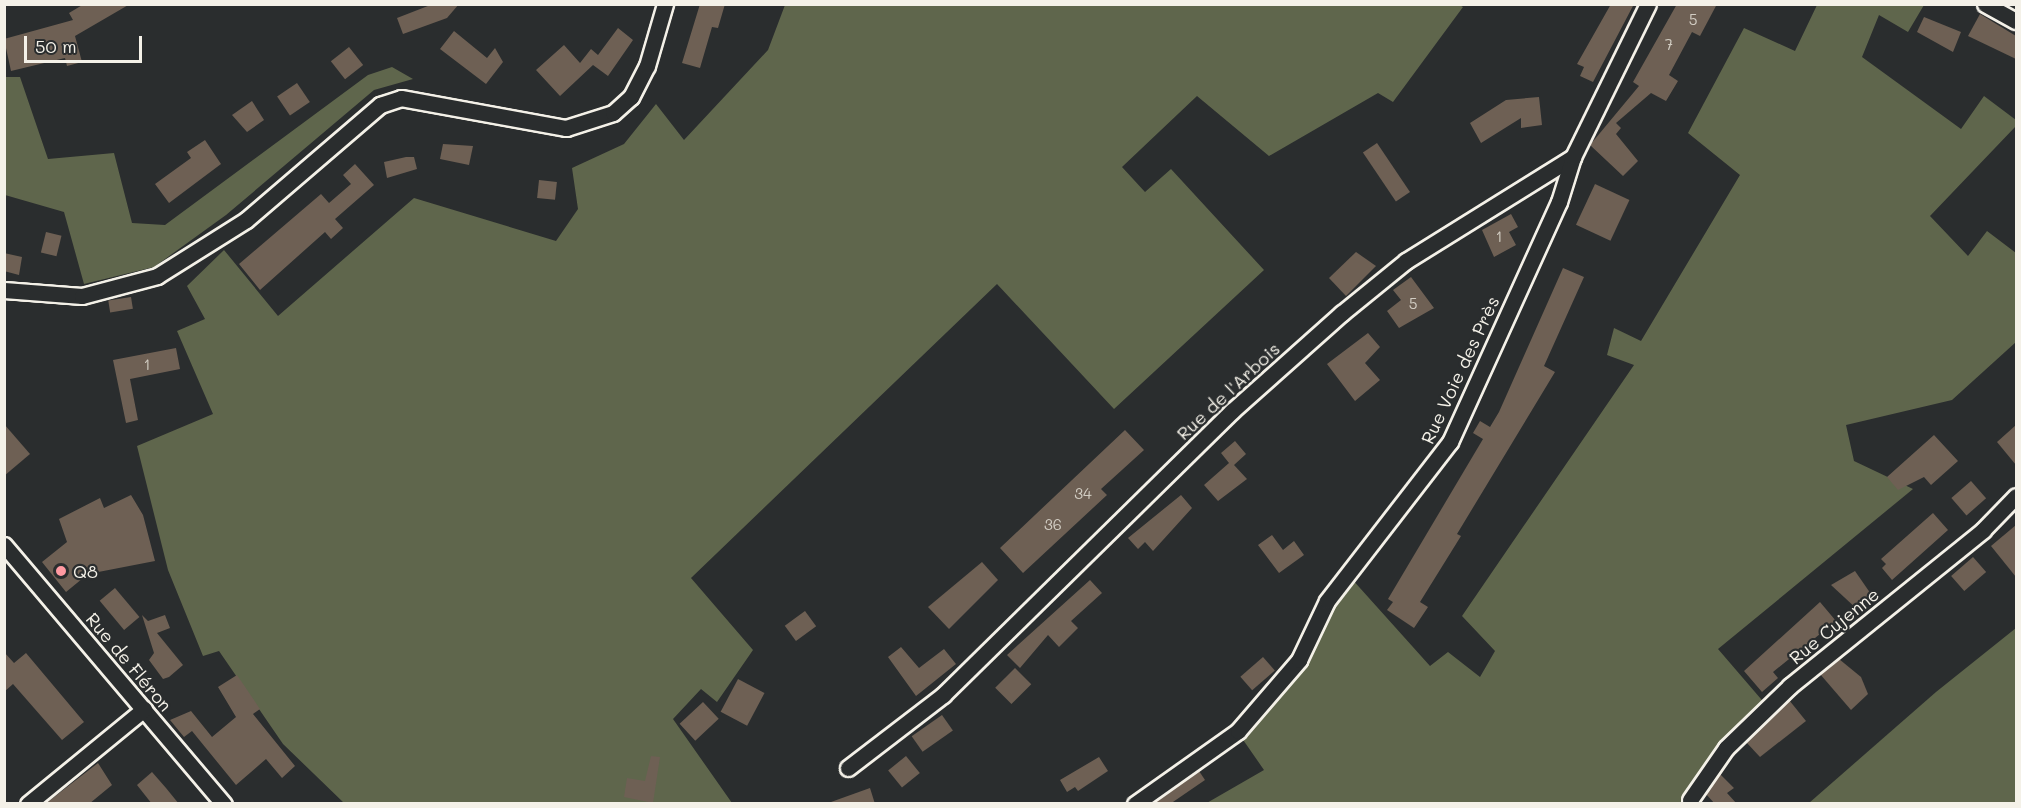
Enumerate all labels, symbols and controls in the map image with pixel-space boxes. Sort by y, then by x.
house number: 5 [1689,11,1697,29]
scale bar [27,24,146,62]
text: 50 m [35,34,77,58]
house number: 7 [1665,36,1673,54]
house number: 1 [1496,228,1502,246]
street label: Rue Voie des Près [1416,293,1504,447]
house number: 5 [1409,295,1417,313]
street label: Rue de l'Arbois [1172,338,1284,444]
house number: 1 [144,356,150,374]
house number: 34 [1074,485,1092,503]
house number: 36 [1044,516,1062,534]
place label: Q8 [73,560,98,582]
marker: Q8 [54,564,68,578]
street label: Rue Cujenne [1785,583,1883,669]
street label: Rue de Fléron [82,608,176,716]

